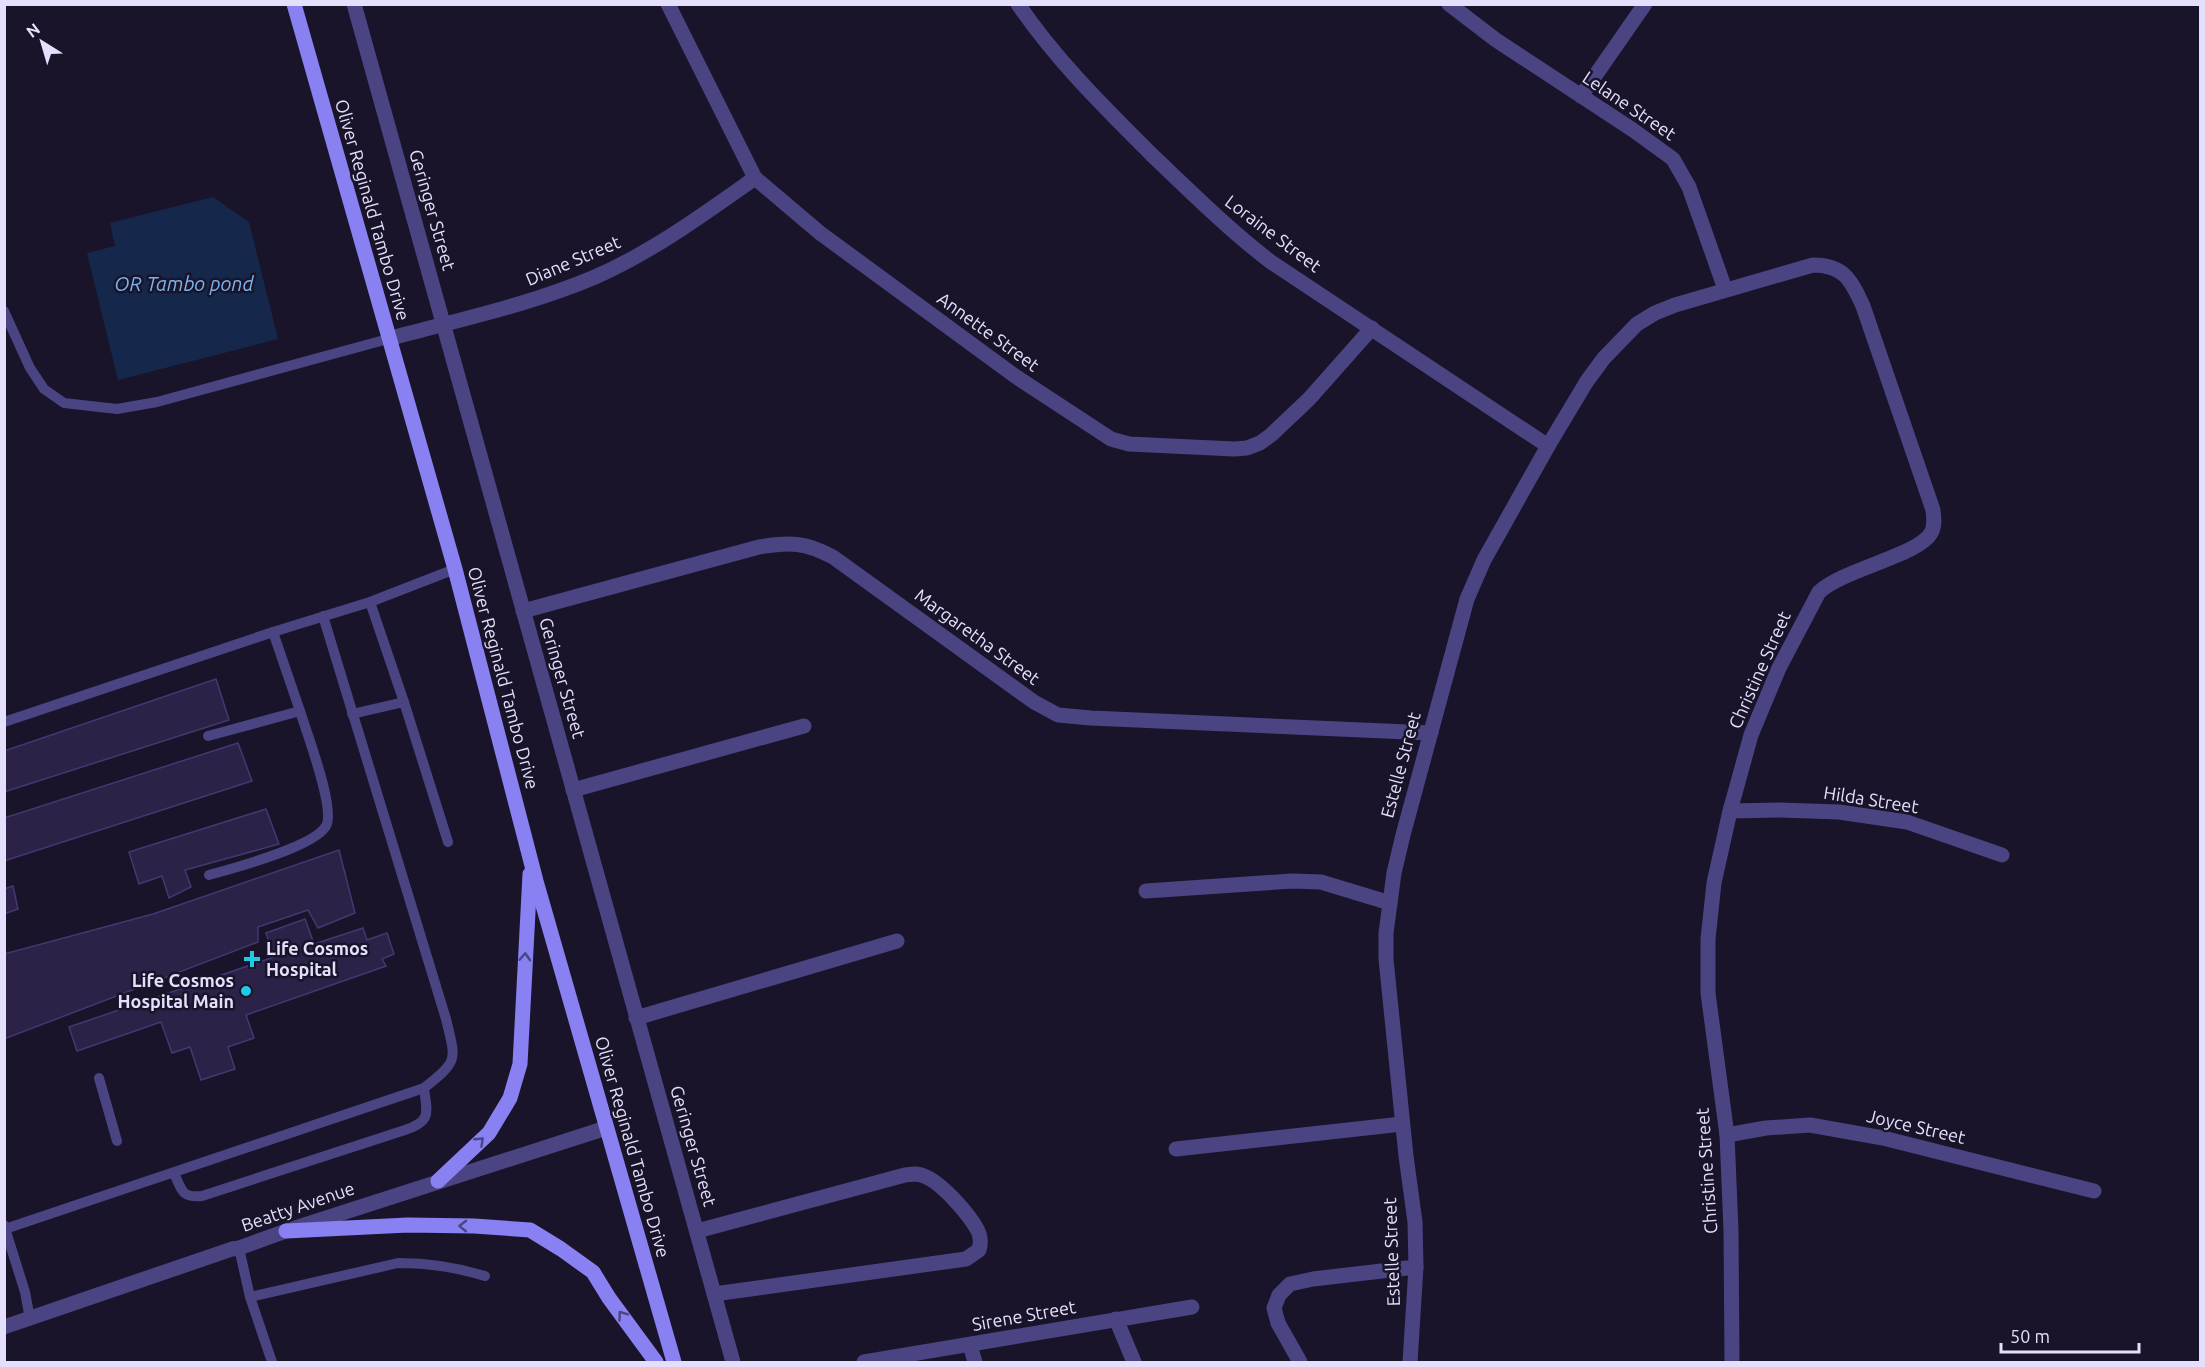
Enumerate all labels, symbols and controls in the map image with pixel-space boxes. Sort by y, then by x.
north arrow [12,12,72,72]
text: N [23,19,43,41]
street label: Lelane Street [1579,67,1680,144]
street label: Oliver Reginald Tambo Drive [332,97,414,323]
street label: Geringer Street [406,147,460,272]
street label: Loraine Street [1222,191,1325,276]
street label: Diane Street [522,231,623,289]
water label: OR Tambo pond [114,272,254,295]
street label: Annette Street [934,288,1043,375]
street label: Oliver Reginald Tambo Drive [465,564,543,791]
street label: Margaretha Street [911,584,1044,688]
street label: Christine Street [1724,608,1794,731]
street label: Geringer Street [536,615,590,740]
street label: Estelle Street [1376,710,1424,820]
street label: Hilda Street [1822,782,1920,816]
place label: Life Cosmos Hospital [266,938,368,979]
marker: Life Cosmos Hospital [243,950,261,968]
one-way arrow [518,953,531,962]
place label: Life Cosmos Hospital Main [118,970,234,1011]
marker: Life Cosmos Hospital Main [239,984,253,998]
street label: Oliver Reginald Tambo Drive [592,1034,674,1260]
street label: Geringer Street [667,1083,721,1208]
street label: Joyce Street [1865,1105,1967,1147]
street label: Christine Street [1692,1107,1720,1235]
one-way arrow [474,1137,484,1148]
street label: Beatty Avenue [239,1177,357,1235]
street label: Estelle Street [1379,1197,1403,1307]
one-way arrow [458,1219,467,1232]
street label: Sirene Street [970,1296,1077,1334]
one-way arrow [618,1311,629,1322]
scale bar [2001,1316,2139,1354]
text: 50 m [2010,1326,2050,1346]

